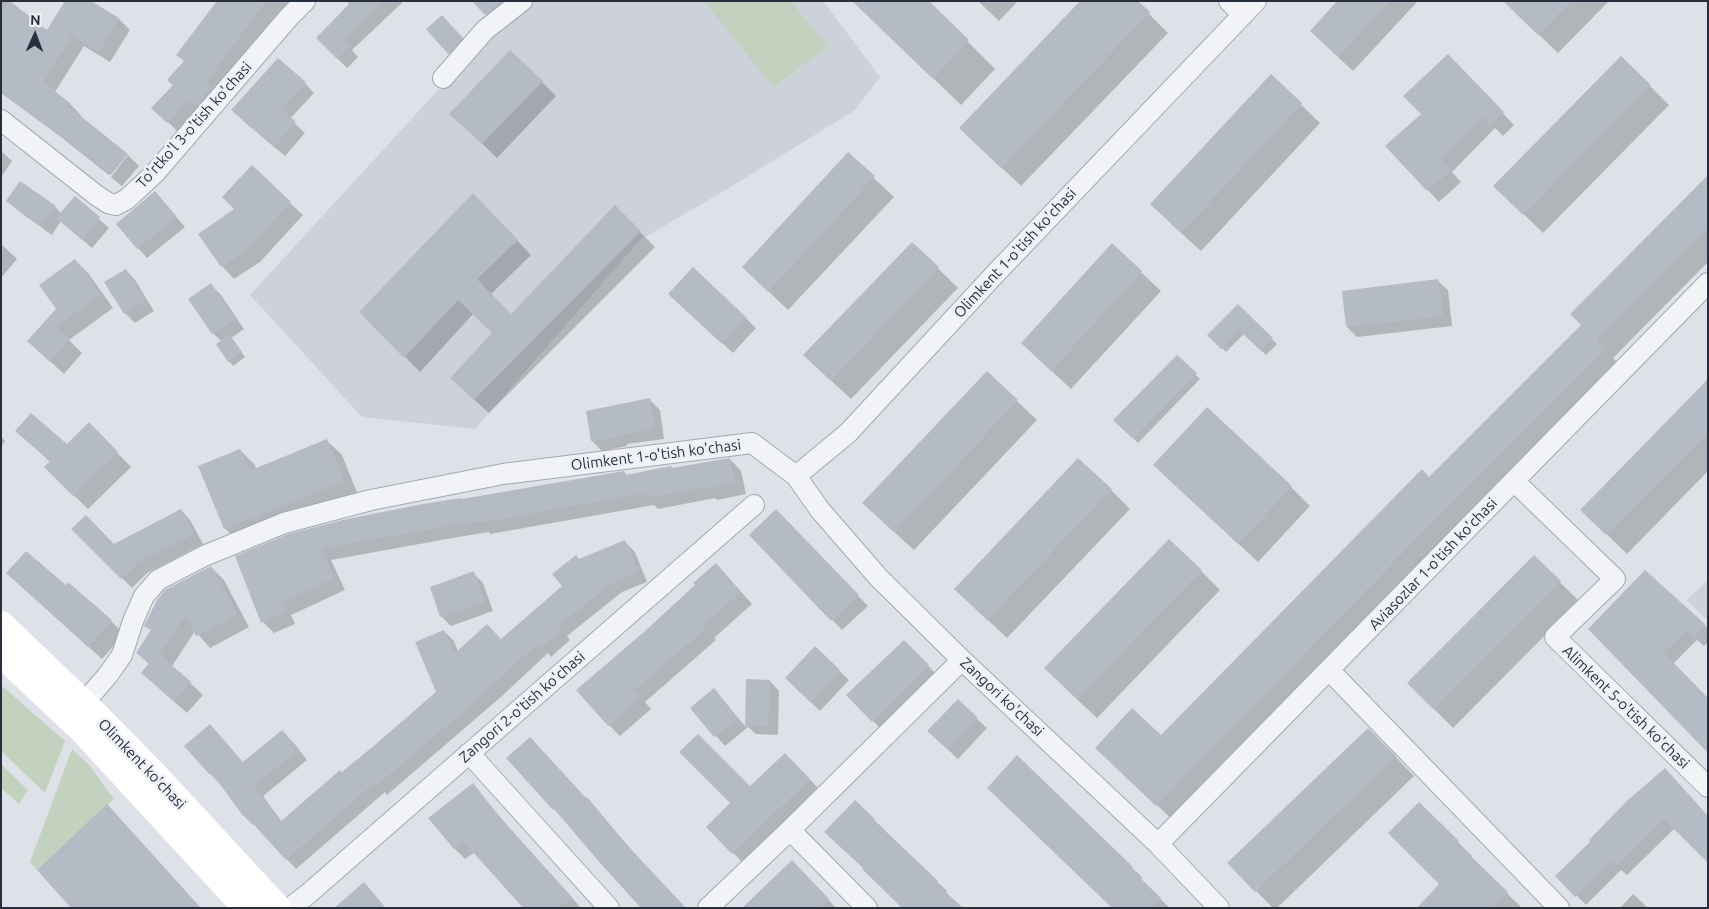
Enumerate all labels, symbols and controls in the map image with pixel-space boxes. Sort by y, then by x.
north arrow [10,10,60,60]
text: N [30,12,41,28]
street label: To'rtko'l 3-o'tish ko'chasi [133,58,255,192]
street label: Olimkent 1-o'tish ko'chasi [950,184,1080,322]
street label: Olimkent 1-o'tish ko'chasi [570,436,742,474]
street label: Aviasozlar 1-o'tish ko'chasi [1365,494,1501,634]
street label: Alimkent 5-o'tish ko'chasi [1559,642,1693,772]
street label: Zangori 2-o'tish ko'chasi [455,648,589,766]
street label: Zangori ko'chasi [956,654,1048,740]
street label: Olimkent ko'chasi [94,715,190,813]

